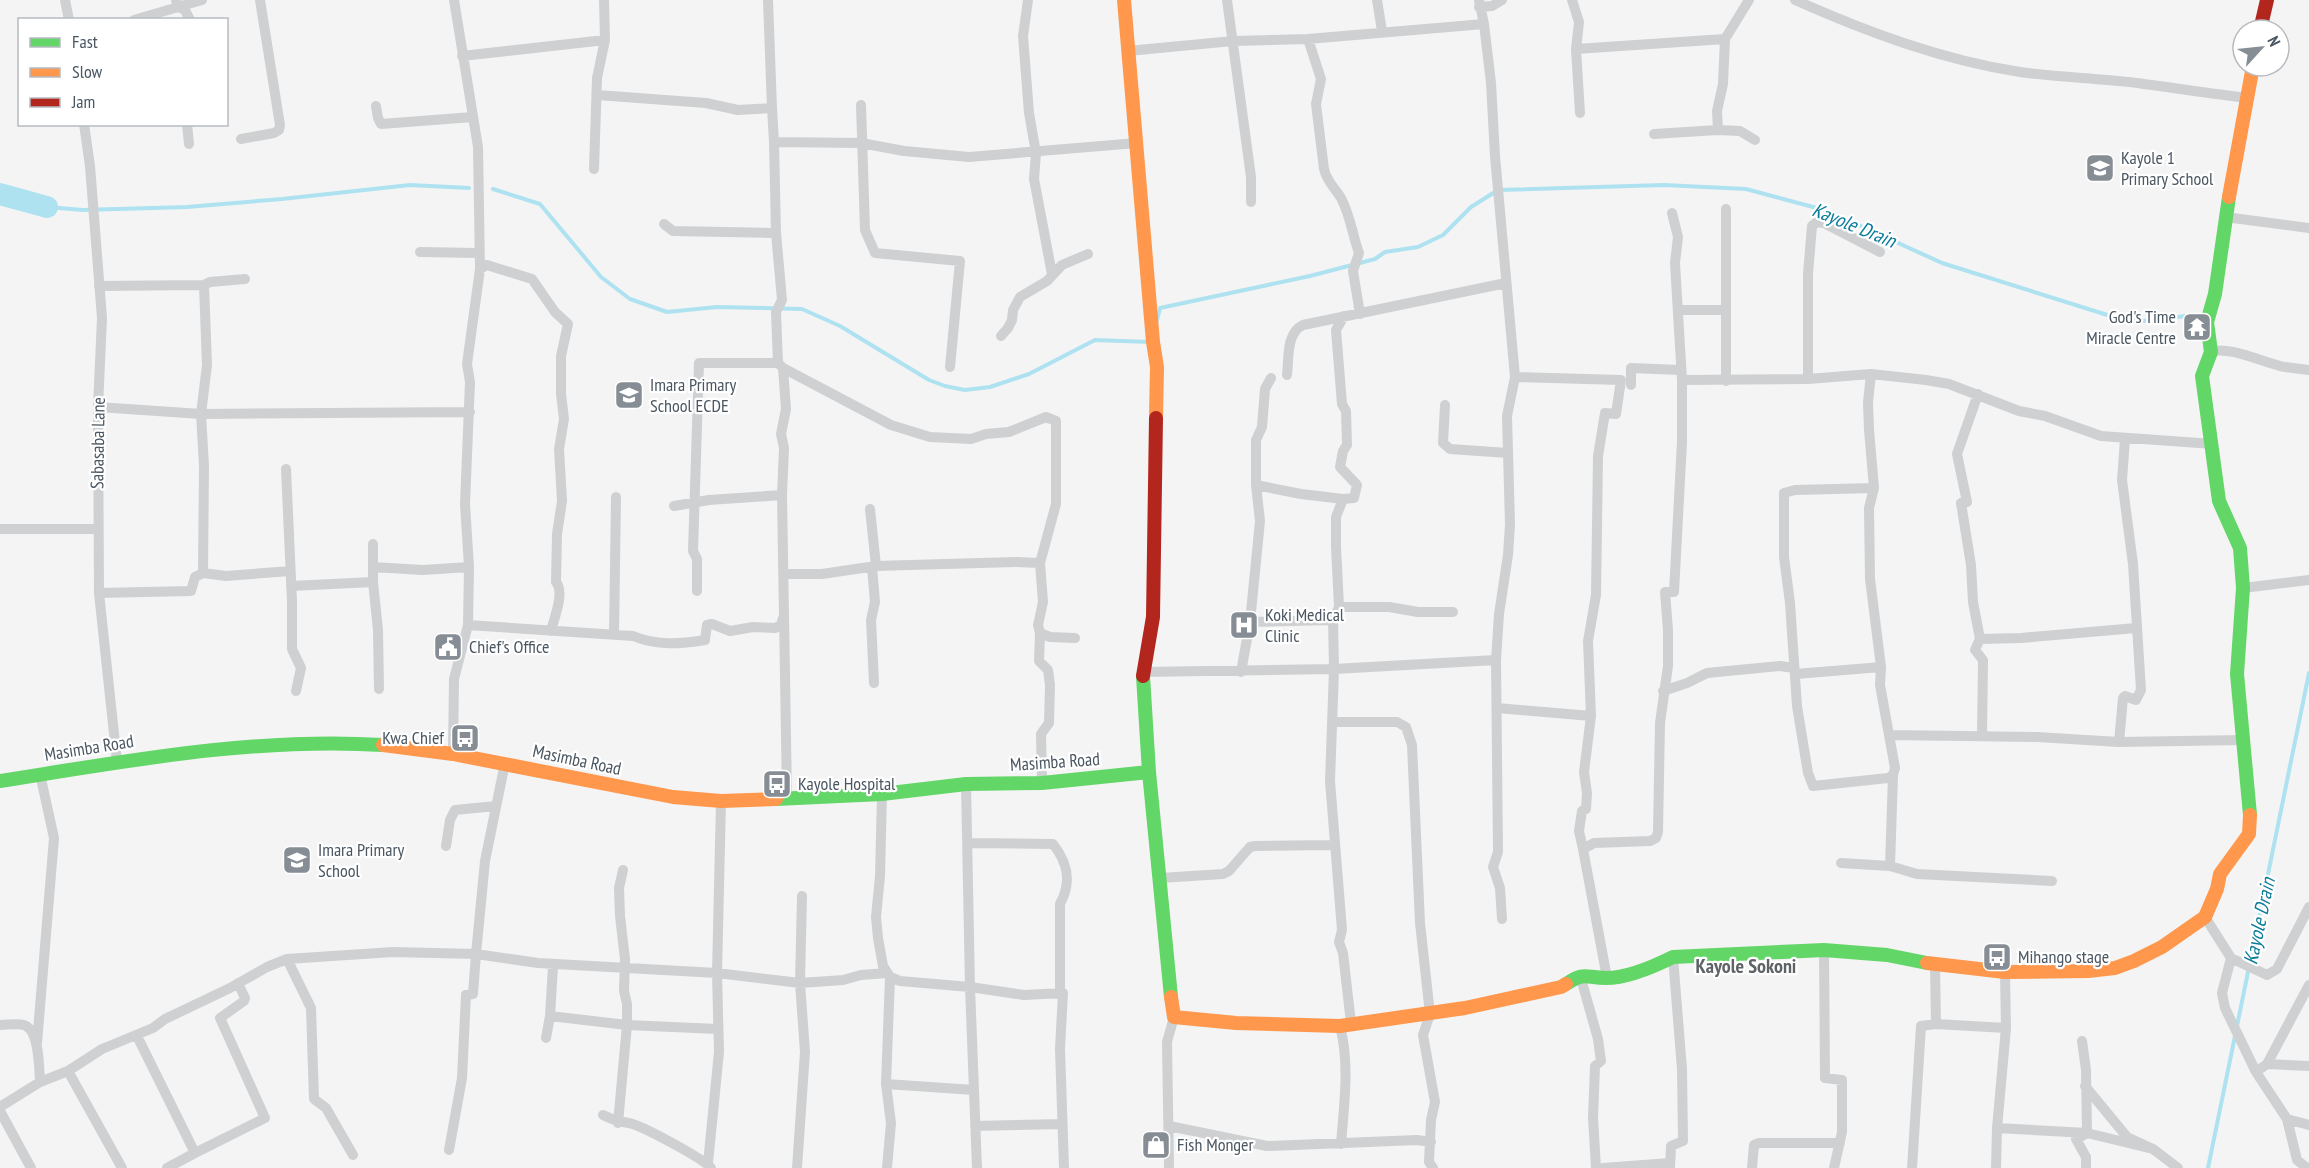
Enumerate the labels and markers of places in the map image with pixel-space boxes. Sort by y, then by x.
place label: Kayole 1 Primary School [2121,146,2214,190]
school or university icon: Kayole 1 Primary School [2084,152,2116,184]
place label: God's Time Miracle Centre [2086,305,2176,349]
temple icon: God's Time Miracle Centre [2181,311,2213,343]
place label: Imara Primary School ECDE [650,373,736,417]
school or university icon: Imara Primary School ECDE [613,379,645,411]
place label: Koki Medical Clinic [1265,603,1345,647]
hospital icon: Koki Medical Clinic [1228,609,1260,641]
public building icon: Chief's Office [432,631,464,663]
place label: Chief's Office [469,635,549,658]
bus stop icon: Kwa Chief [449,722,481,754]
place label: Kwa Chief [382,726,445,749]
bus stop icon: Kayole Hospital [761,768,793,800]
place label: Kayole Hospital [798,772,896,795]
place label: Imara Primary School [318,838,404,882]
school or university icon: Imara Primary School [281,844,313,876]
bus stop icon: Mihango stage [1981,941,2013,973]
place label: Mihango stage [2018,945,2109,968]
shop icon: Fish Monger [1140,1129,1172,1161]
place label: Fish Monger [1177,1133,1254,1156]

